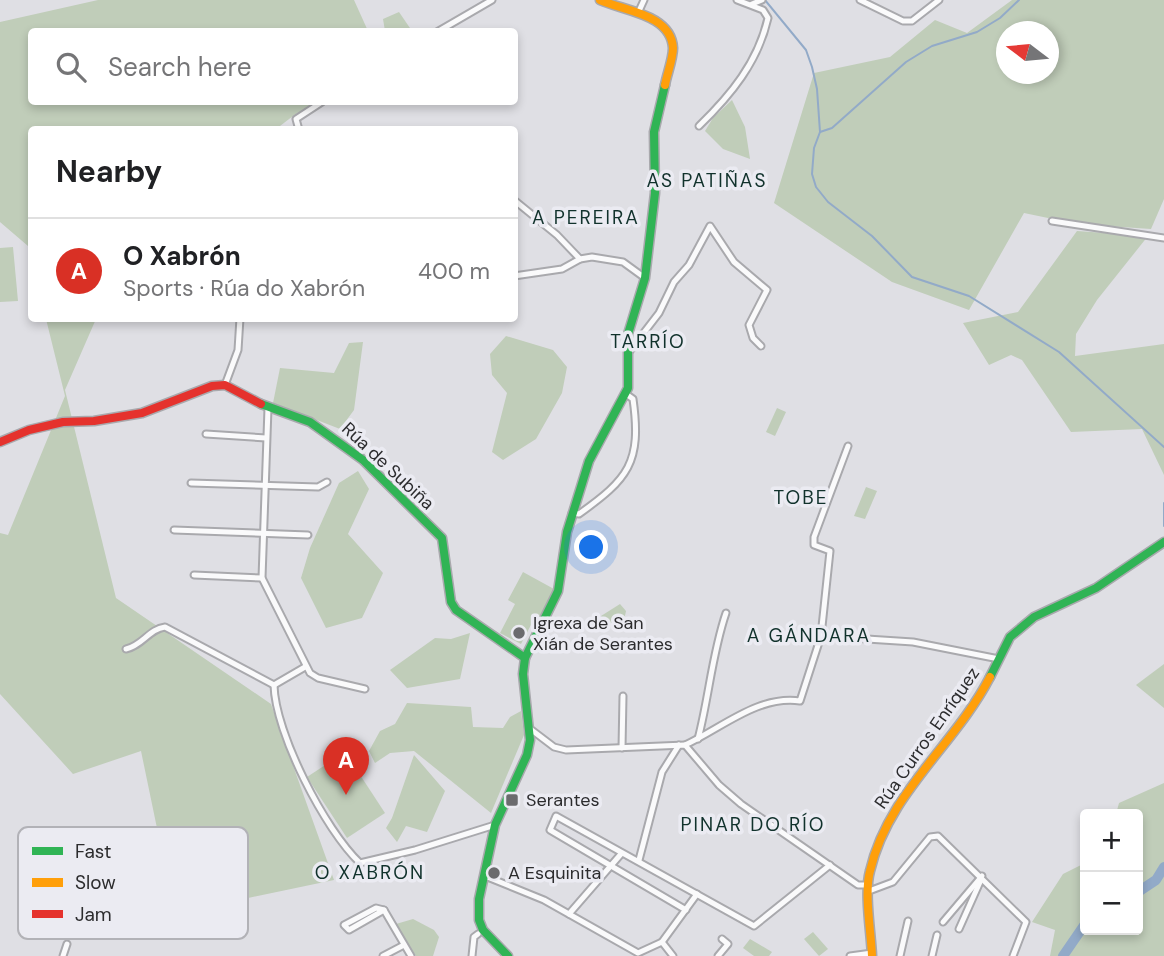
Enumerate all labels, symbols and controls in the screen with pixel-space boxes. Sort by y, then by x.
north arrow [996,21,1059,84]
search box [28,28,518,105]
icon: search [52,48,90,86]
text: Search here [108,50,251,84]
text: Nearby [56,152,162,191]
district label: AS PATIÑAS [646,168,768,193]
district label: A PEREIRA [532,205,640,230]
text: O Xabrón [123,239,241,273]
text: A [71,256,87,286]
text: 400 m [418,256,490,286]
text: Sports · Rúa do Xabrón [123,273,365,303]
district label: TARRÍO [610,329,686,354]
street label: Rúa de Subiña [337,417,439,515]
district label: TOBE [774,485,828,510]
your location [574,530,608,564]
place label: Igrexa de San Xián de Serantes [533,611,673,656]
district label: A GÁNDARA [747,623,871,648]
marker: Igrexa de San Xián de Serantes [511,625,527,641]
street label: Rúa Curros Enríquez [869,663,985,813]
pin: A [323,737,369,795]
place label: Serantes [526,788,600,812]
marker: Serantes [504,792,520,808]
map controls [1080,809,1143,935]
button: + [1080,809,1143,872]
district label: PINAR DO RÍO [681,812,825,837]
legend [18,827,248,939]
text: Fast [75,839,111,864]
district label: O XABRÓN [315,860,425,885]
place label: A Esquinita [508,861,601,885]
marker: A Esquinita [486,865,502,881]
text: Slow [75,870,116,895]
button: − [1080,872,1143,935]
text: Jam [75,902,112,927]

